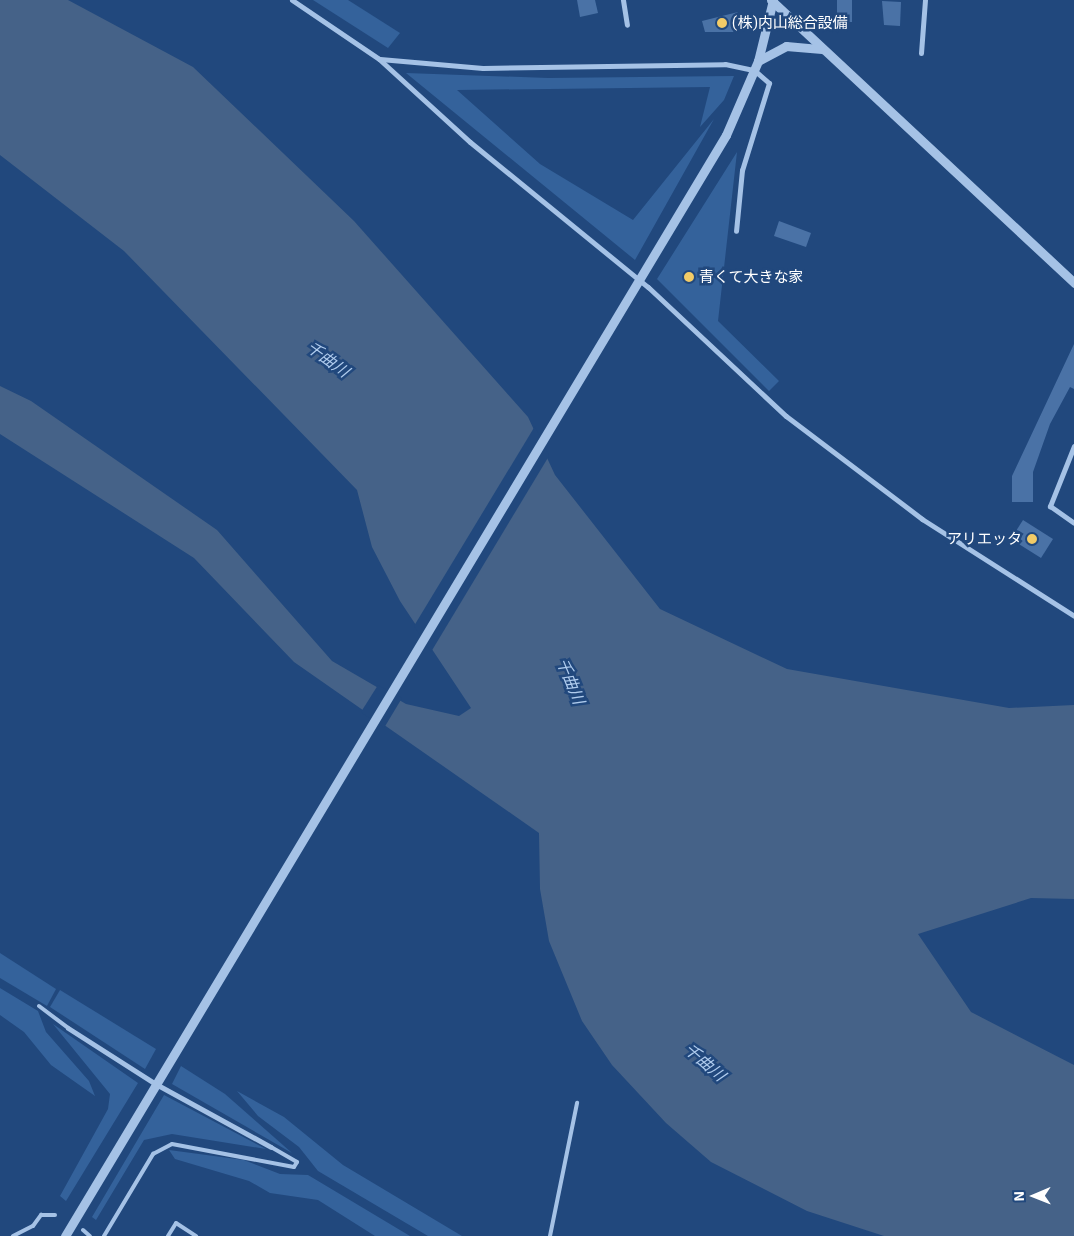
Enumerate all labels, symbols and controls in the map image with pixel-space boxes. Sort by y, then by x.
place label: (株)内山総合設備 [732,14,848,32]
marker: (株)内山総合設備 [716,17,728,29]
place label: 青くて大きな家 [699,268,804,286]
marker: 青くて大きな家 [683,271,695,283]
water label: 千曲川 [303,337,353,381]
place label: アリエッタ [947,530,1022,548]
marker: アリエッタ [1026,533,1038,545]
water label: 千曲川 [553,655,589,707]
water label: 千曲川 [681,1039,729,1085]
north arrow [1009,1171,1059,1221]
text: N [1010,1191,1027,1201]

